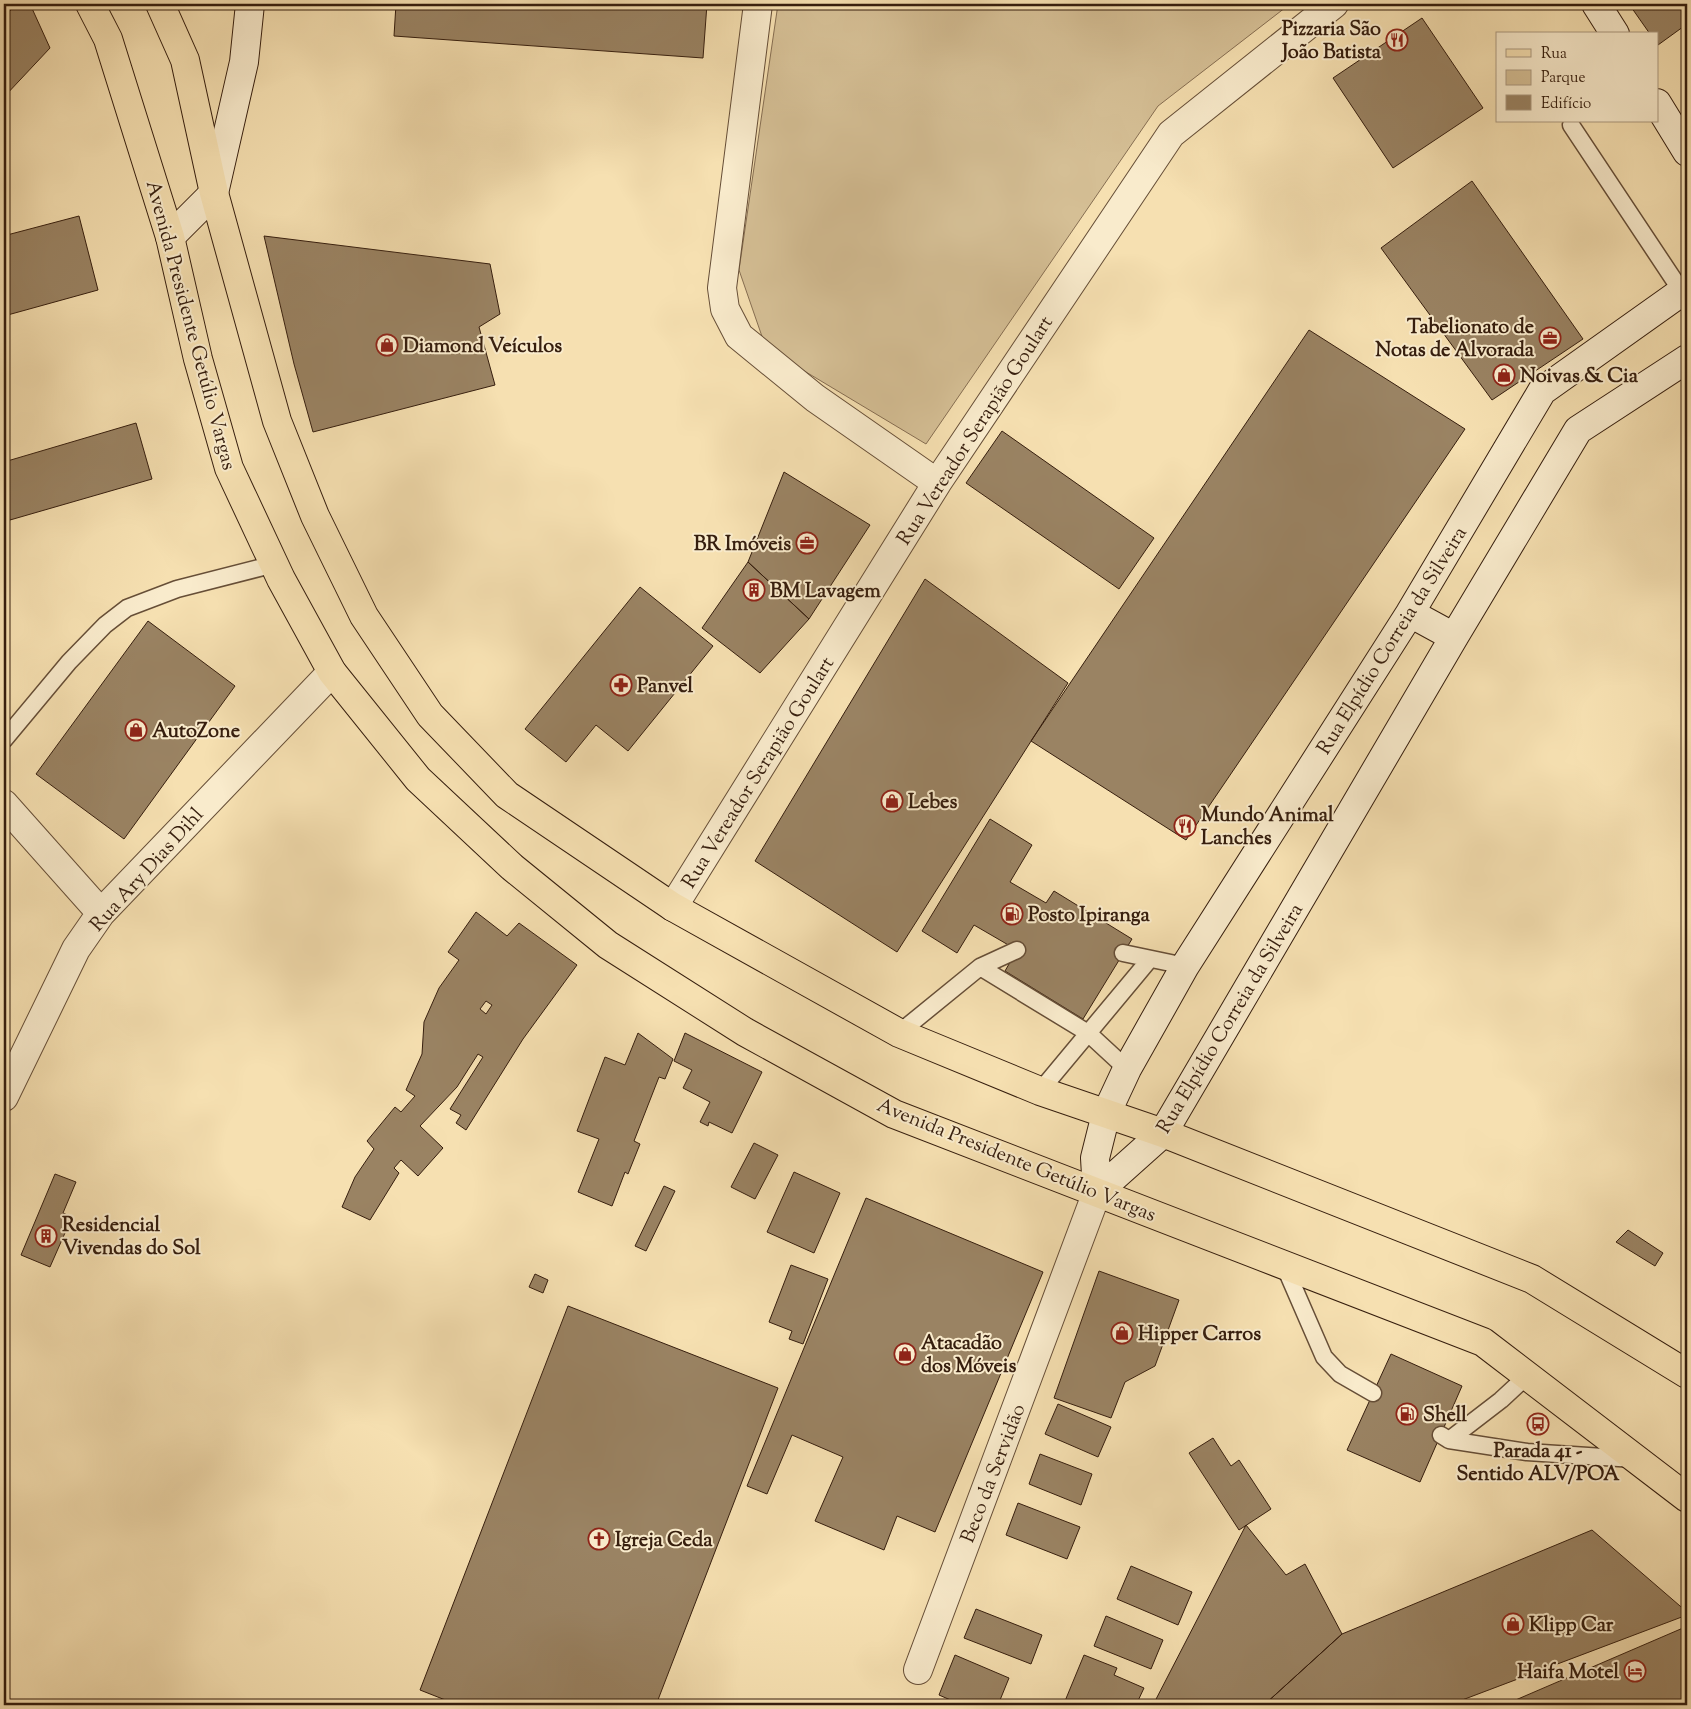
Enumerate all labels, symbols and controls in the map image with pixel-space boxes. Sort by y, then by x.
place label: Pizzaria São João Batista [1280,16,1382,68]
restaurant icon: Pizzaria São João Batista [1385,28,1409,52]
legend [1496,32,1658,122]
text: Rua [1541,44,1567,65]
text: Parque [1541,68,1585,89]
text: Edifício [1541,94,1591,115]
street label: Avenida Presidente Getúlio Vargas [137,178,242,474]
street label: Rua Vereador Serapião Goulart [891,311,1061,552]
place label: Tabelionato de Notas de Alvorada [1375,314,1535,366]
office icon: Tabelionato de Notas de Alvorada [1538,326,1562,350]
shop icon: Diamond Veículos [375,333,399,357]
place label: Diamond Veículos [403,333,562,362]
shop icon: Noivas & Cia [1492,363,1516,387]
place label: Noivas & Cia [1520,363,1639,392]
street label: Rua Elpídio Correia da Silveira [1311,522,1475,761]
place label: BR Imóveis [694,531,791,560]
office icon: BR Imóveis [795,531,819,555]
building icon: BM Lavagem [742,578,766,602]
place label: BM Lavagem [770,578,881,607]
street label: Rua Vereador Serapião Goulart [676,652,843,895]
pharmacy icon: Panvel [609,673,633,697]
place label: Panvel [637,673,694,702]
shop icon: AutoZone [124,718,148,742]
place label: AutoZone [152,718,240,747]
shop icon: Lebes [880,789,904,813]
place label: Lebes [908,789,957,818]
street label: Rua Ary Dias Dihl [84,802,212,939]
place label: Mundo Animal Lanches [1201,802,1334,854]
restaurant icon: Mundo Animal Lanches [1173,814,1197,838]
street label: Rua Elpídio Correia da Silveira [1151,899,1312,1140]
fuel station icon: Posto Ipiranga [1000,902,1024,926]
place label: Posto Ipiranga [1028,902,1151,931]
street label: Avenida Presidente Getúlio Vargas [872,1092,1160,1231]
place label: Residencial Vivendas do Sol [62,1212,201,1264]
building icon: Residencial Vivendas do Sol [34,1224,58,1248]
shop icon: Hipper Carros [1110,1321,1134,1345]
place label: Hipper Carros [1138,1321,1261,1350]
place label: Atacadão dos Móveis [921,1330,1016,1382]
shop icon: Atacadão dos Móveis [893,1342,917,1366]
street label: Beco da Servidão [954,1400,1034,1548]
fuel station icon: Shell [1395,1402,1419,1426]
place label: Shell [1423,1402,1467,1431]
bus stop icon: Parada 41 - Sentido ALV/POA [1526,1412,1550,1436]
place label: Parada 41 - Sentido ALV/POA [1456,1438,1620,1490]
church icon: Igreja Ceda [587,1527,611,1551]
place label: Igreja Ceda [615,1527,713,1556]
shop icon: Klipp Car [1501,1612,1525,1636]
place label: Klipp Car [1529,1612,1614,1641]
place label: Haifa Motel [1517,1659,1619,1688]
hotel icon: Haifa Motel [1623,1659,1647,1683]

